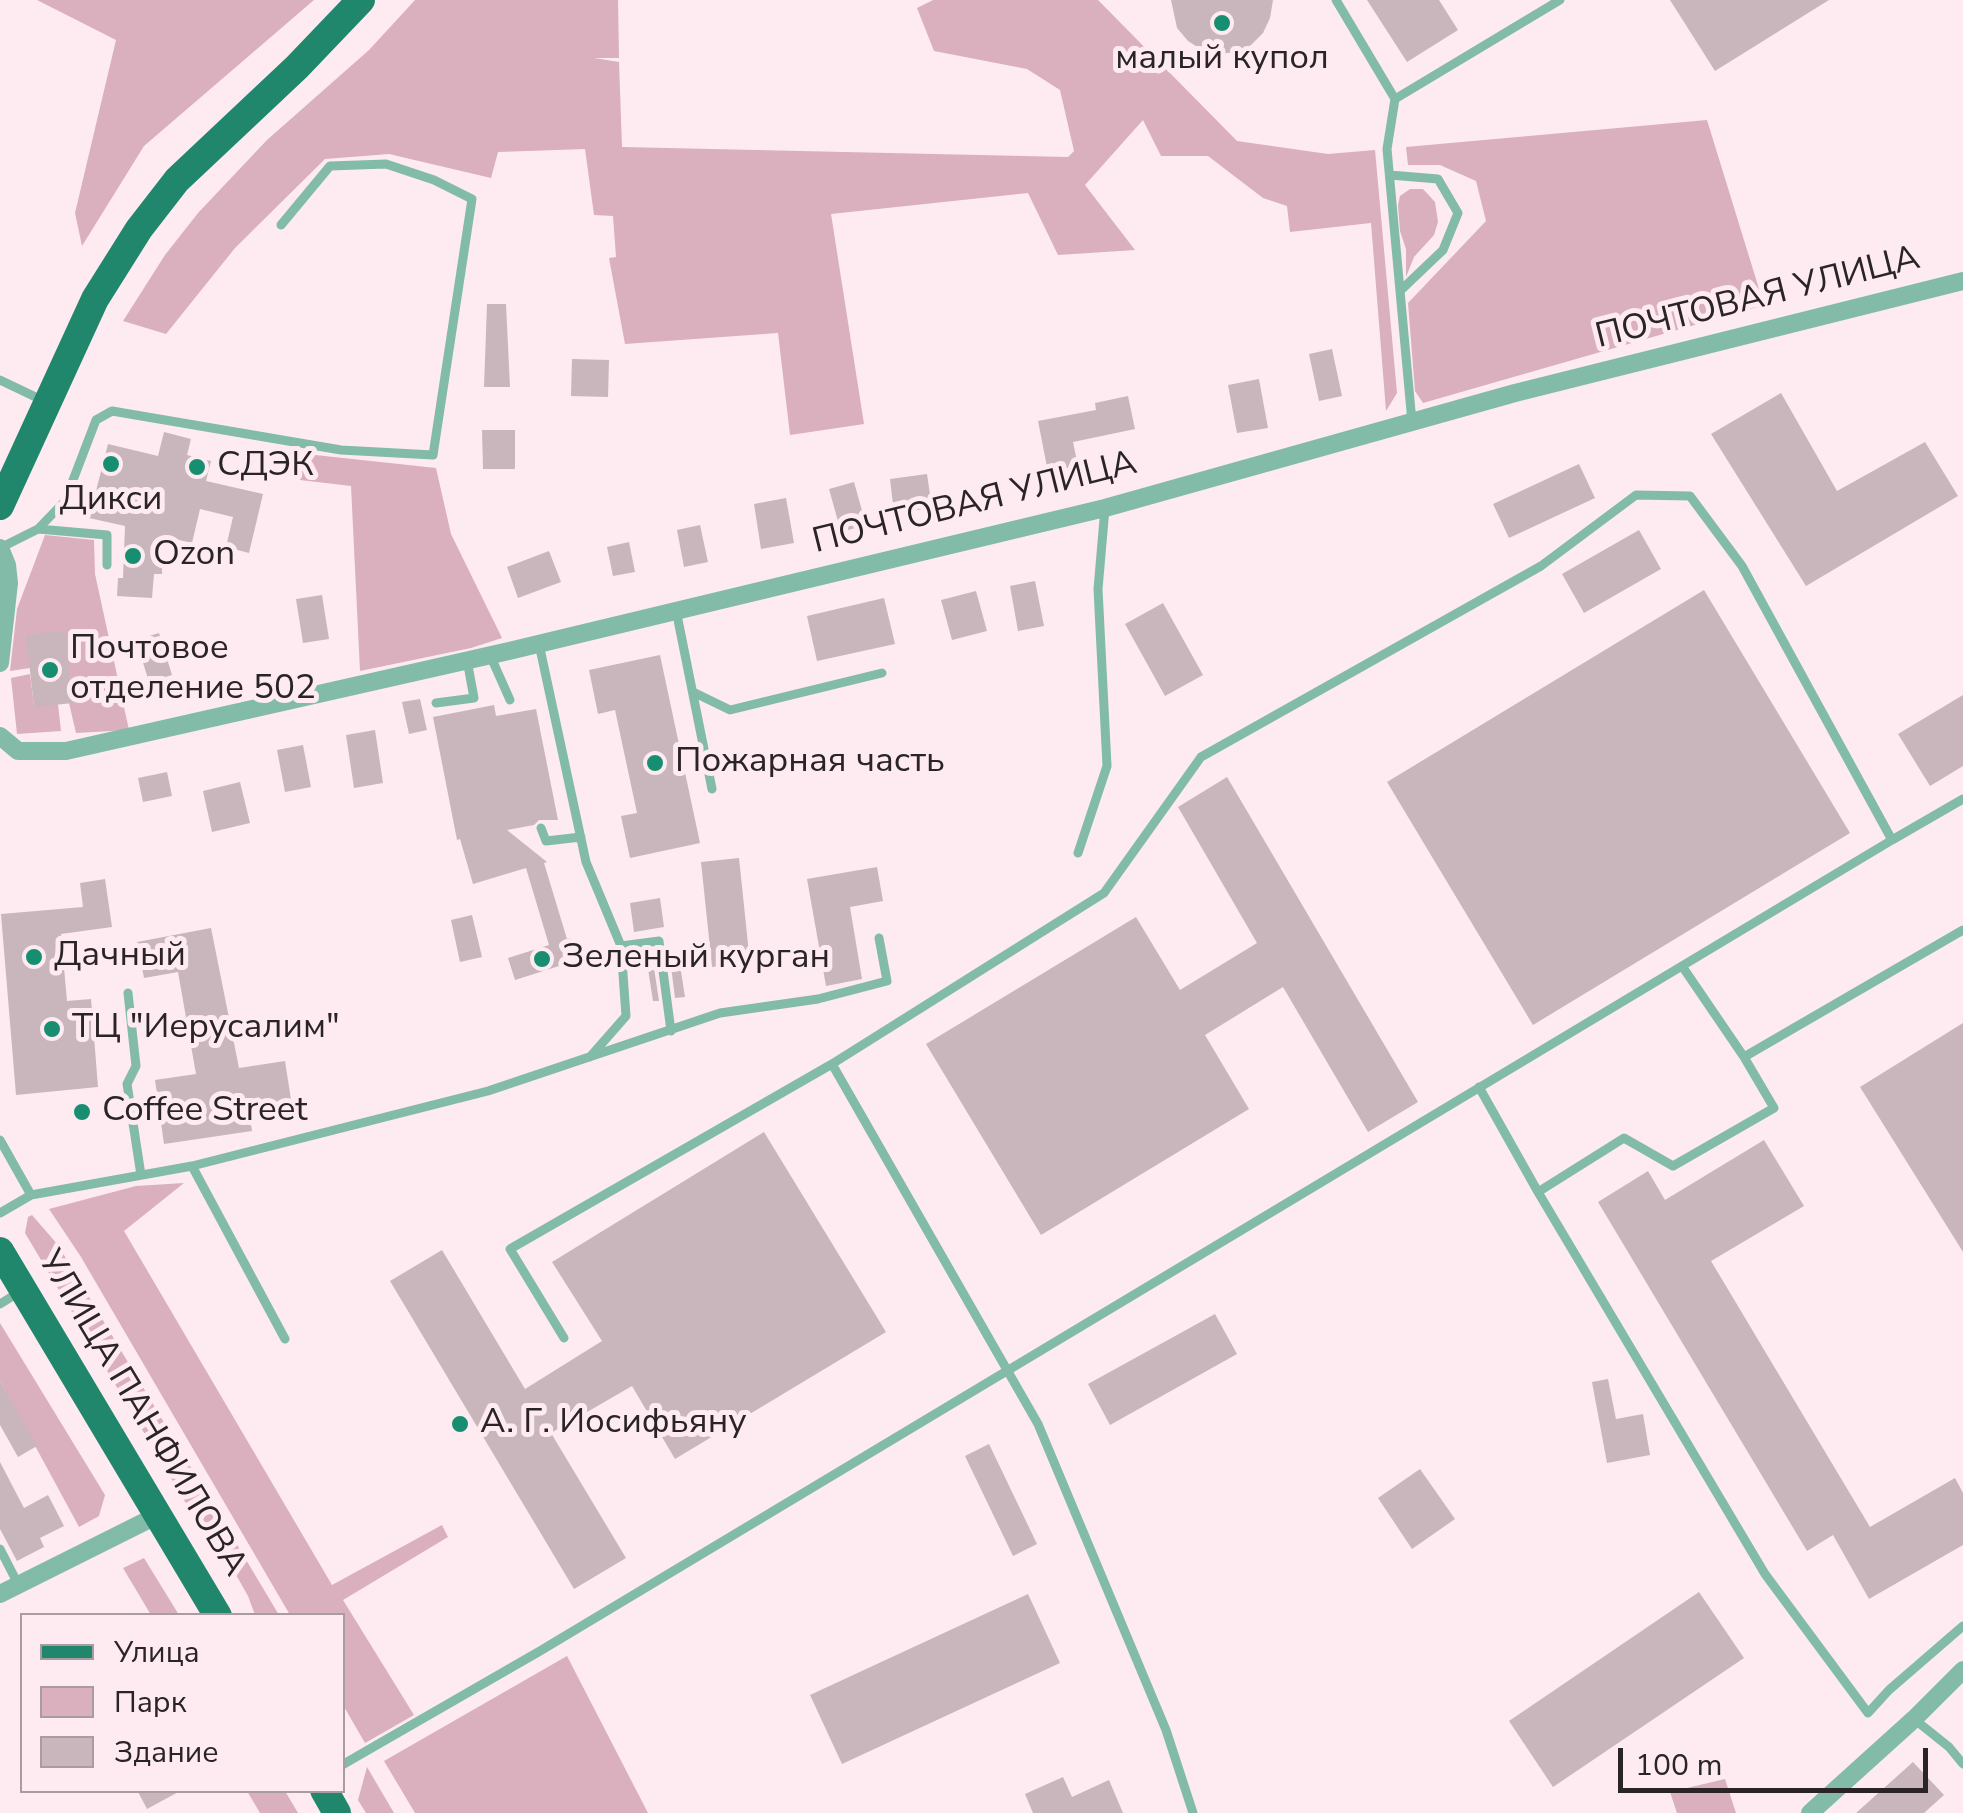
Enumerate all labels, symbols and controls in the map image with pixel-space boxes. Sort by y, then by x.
marker: малый купол [1211,12,1233,34]
place label: малый купол [1115,39,1329,81]
street label: ПОЧТОВАЯ УЛИЦА [1592,238,1924,360]
street label: ПОЧТОВАЯ УЛИЦА [809,443,1141,565]
place label: СДЭК [217,446,314,488]
marker: Дикси [100,453,122,475]
marker: СДЭК [186,456,208,478]
place label: Дикси [59,480,163,522]
place label: Ozon [153,535,235,577]
marker: Ozon [122,545,144,567]
place label: Почтовое отделение 502 [70,629,316,711]
marker: Почтовое отделение 502 [39,659,61,681]
place label: Пожарная часть [675,742,945,784]
marker: Пожарная часть [644,752,666,774]
place label: Дачный [54,936,186,978]
place label: Зеленый курган [562,938,830,980]
marker: Дачный [23,946,45,968]
marker: Зеленый курган [531,948,553,970]
place label: ТЦ "Иерусалим" [72,1008,340,1050]
marker: ТЦ "Иерусалим" [41,1018,63,1040]
place label: Coffee Street [102,1091,308,1133]
marker: Coffee Street [71,1101,93,1123]
street label: УЛИЦА ПАНФИЛОВА [27,1244,255,1584]
place label: А. Г. Иосифьяну [480,1403,747,1445]
marker: А. Г. Иосифьяну [449,1413,471,1435]
legend [20,1613,345,1793]
text: Улица [114,1632,200,1673]
text: Парк [114,1682,186,1723]
scale bar [1623,1728,1933,1790]
text: Здание [114,1732,219,1773]
text: 100 m [1635,1745,1722,1786]

